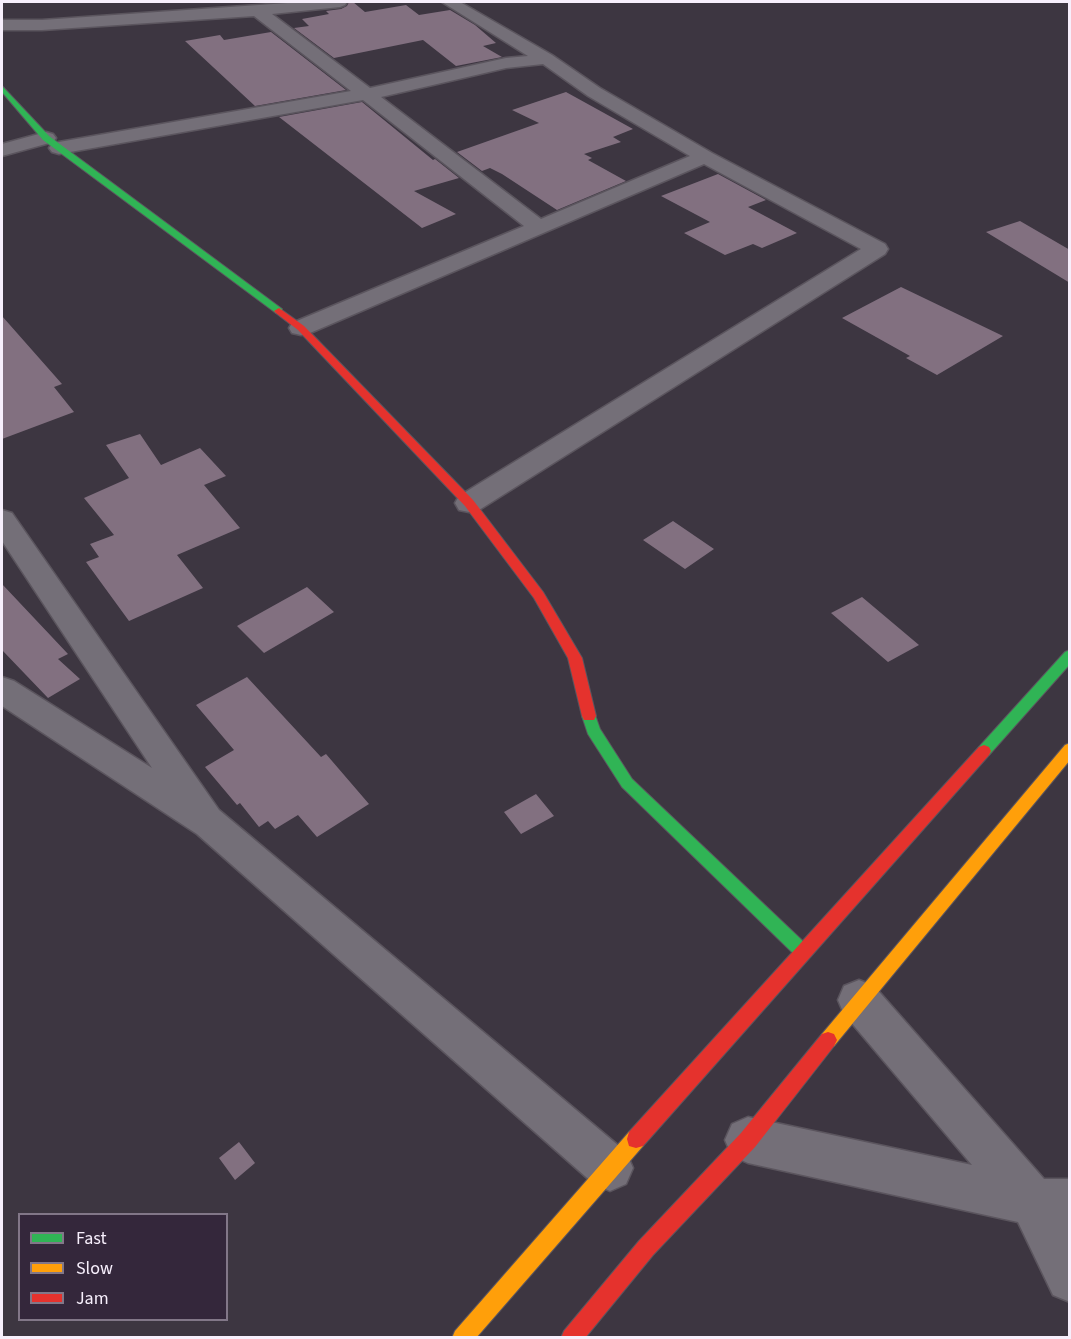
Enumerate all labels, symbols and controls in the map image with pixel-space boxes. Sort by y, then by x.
legend [18,1213,228,1321]
text: Fast [76,1226,107,1251]
text: Slow [76,1256,113,1281]
text: Jam [76,1286,109,1311]

